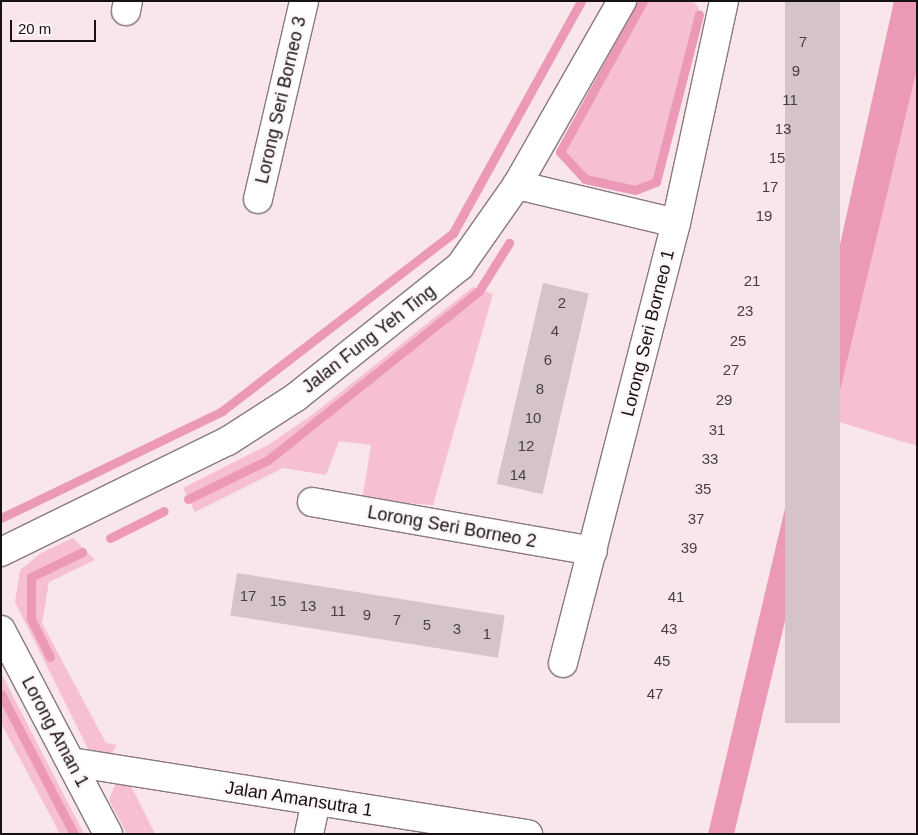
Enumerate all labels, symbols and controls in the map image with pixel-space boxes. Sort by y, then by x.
scale bar [12,10,99,42]
street label: Lorong Seri Borneo 3 [251,14,311,186]
text: 20 m [18,20,51,37]
house number: 7 [799,33,807,51]
house number: 9 [792,62,800,80]
house number: 11 [782,91,798,109]
house number: 13 [775,120,791,138]
house number: 15 [769,149,785,167]
house number: 17 [762,178,778,196]
house number: 19 [756,207,772,225]
street label: Lorong Seri Borneo 1 [617,247,679,419]
house number: 21 [744,272,760,290]
street label: Jalan Fung Yeh Ting [298,280,440,398]
house number: 2 [558,294,566,312]
house number: 23 [737,302,753,320]
house number: 4 [551,322,559,340]
house number: 25 [730,332,746,350]
house number: 6 [544,351,552,369]
house number: 27 [723,361,739,379]
house number: 8 [536,380,544,398]
house number: 29 [716,391,732,409]
house number: 10 [525,409,541,427]
house number: 31 [709,421,725,439]
house number: 12 [518,437,534,455]
house number: 33 [702,450,718,468]
house number: 14 [510,466,526,484]
house number: 35 [695,480,711,498]
street label: Lorong Seri Borneo 2 [366,502,538,552]
house number: 37 [688,510,704,528]
house number: 39 [681,539,697,557]
house number: 17 [240,587,256,605]
house number: 41 [668,588,684,606]
house number: 15 [270,592,286,610]
house number: 13 [300,597,316,615]
house number: 11 [330,602,346,620]
house number: 9 [363,606,371,624]
house number: 7 [393,611,401,629]
house number: 5 [423,616,431,634]
house number: 3 [453,620,461,638]
house number: 43 [661,620,677,638]
house number: 1 [483,625,491,643]
house number: 45 [654,652,670,670]
street label: Lorong Aman 1 [17,673,93,791]
house number: 47 [647,685,663,703]
street label: Jalan Amansutra 1 [223,777,375,821]

